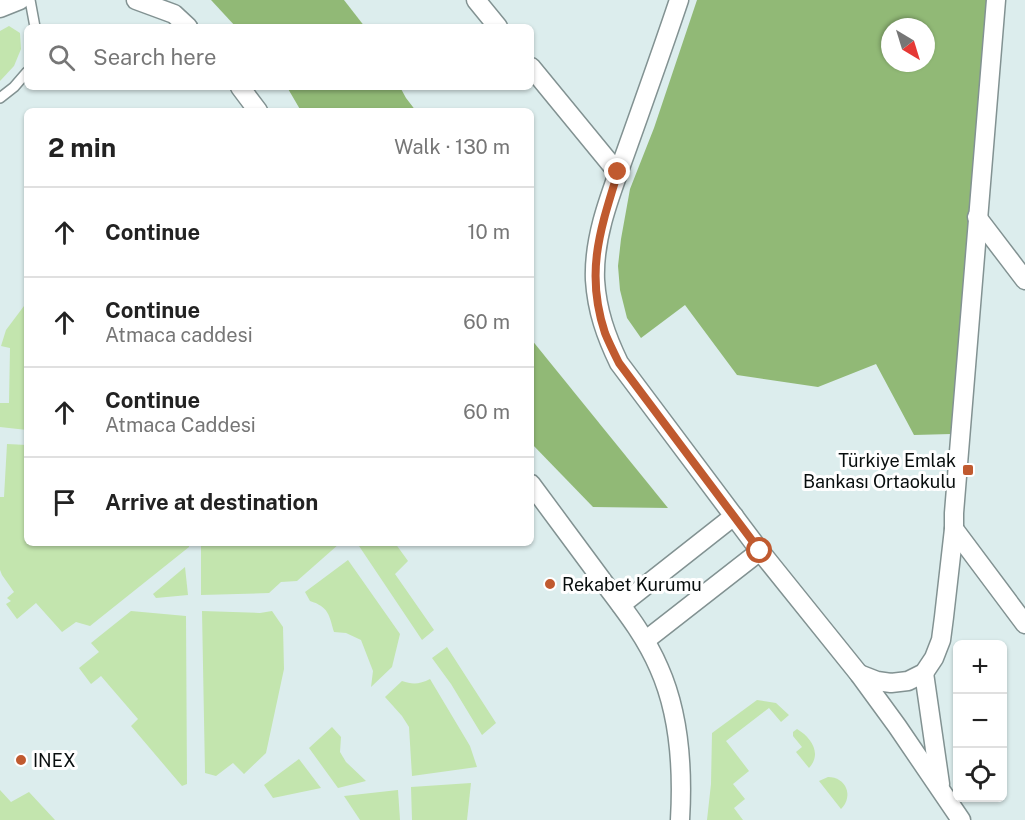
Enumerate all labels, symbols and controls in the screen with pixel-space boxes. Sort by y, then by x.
north arrow [881,18,935,72]
search box [24,24,534,90]
icon: search [45,41,78,74]
text: Search here [93,44,217,70]
text: 2 min [48,132,116,163]
text: Walk · 130 m [394,135,510,159]
route end [604,158,630,184]
icon: ahead [48,216,81,249]
text: Continue [105,219,200,245]
text: 10 m [467,220,510,244]
text: Continue [105,297,200,323]
icon: ahead [48,306,81,339]
text: 60 m [463,310,510,334]
text: Atmaca caddesi [105,323,253,347]
text: Continue [105,387,200,413]
icon: ahead [48,396,81,429]
text: 60 m [463,400,510,424]
text: Atmaca Caddesi [105,413,256,437]
place label: Türkiye Emlak Bankası Ortaokulu [803,450,956,492]
marker: Türkiye Emlak Bankası Ortaokulu [961,463,975,477]
icon: arrive [48,486,81,519]
text: Arrive at destination [105,489,318,515]
route start [746,537,772,563]
place label: Rekabet Kurumu [562,574,702,595]
marker: Rekabet Kurumu [543,577,557,591]
map controls [953,640,1007,802]
button: + [953,640,1007,694]
button: − [953,694,1007,748]
button: locate [953,748,1007,802]
place label: INEX [33,750,76,771]
marker: INEX [14,753,28,767]

